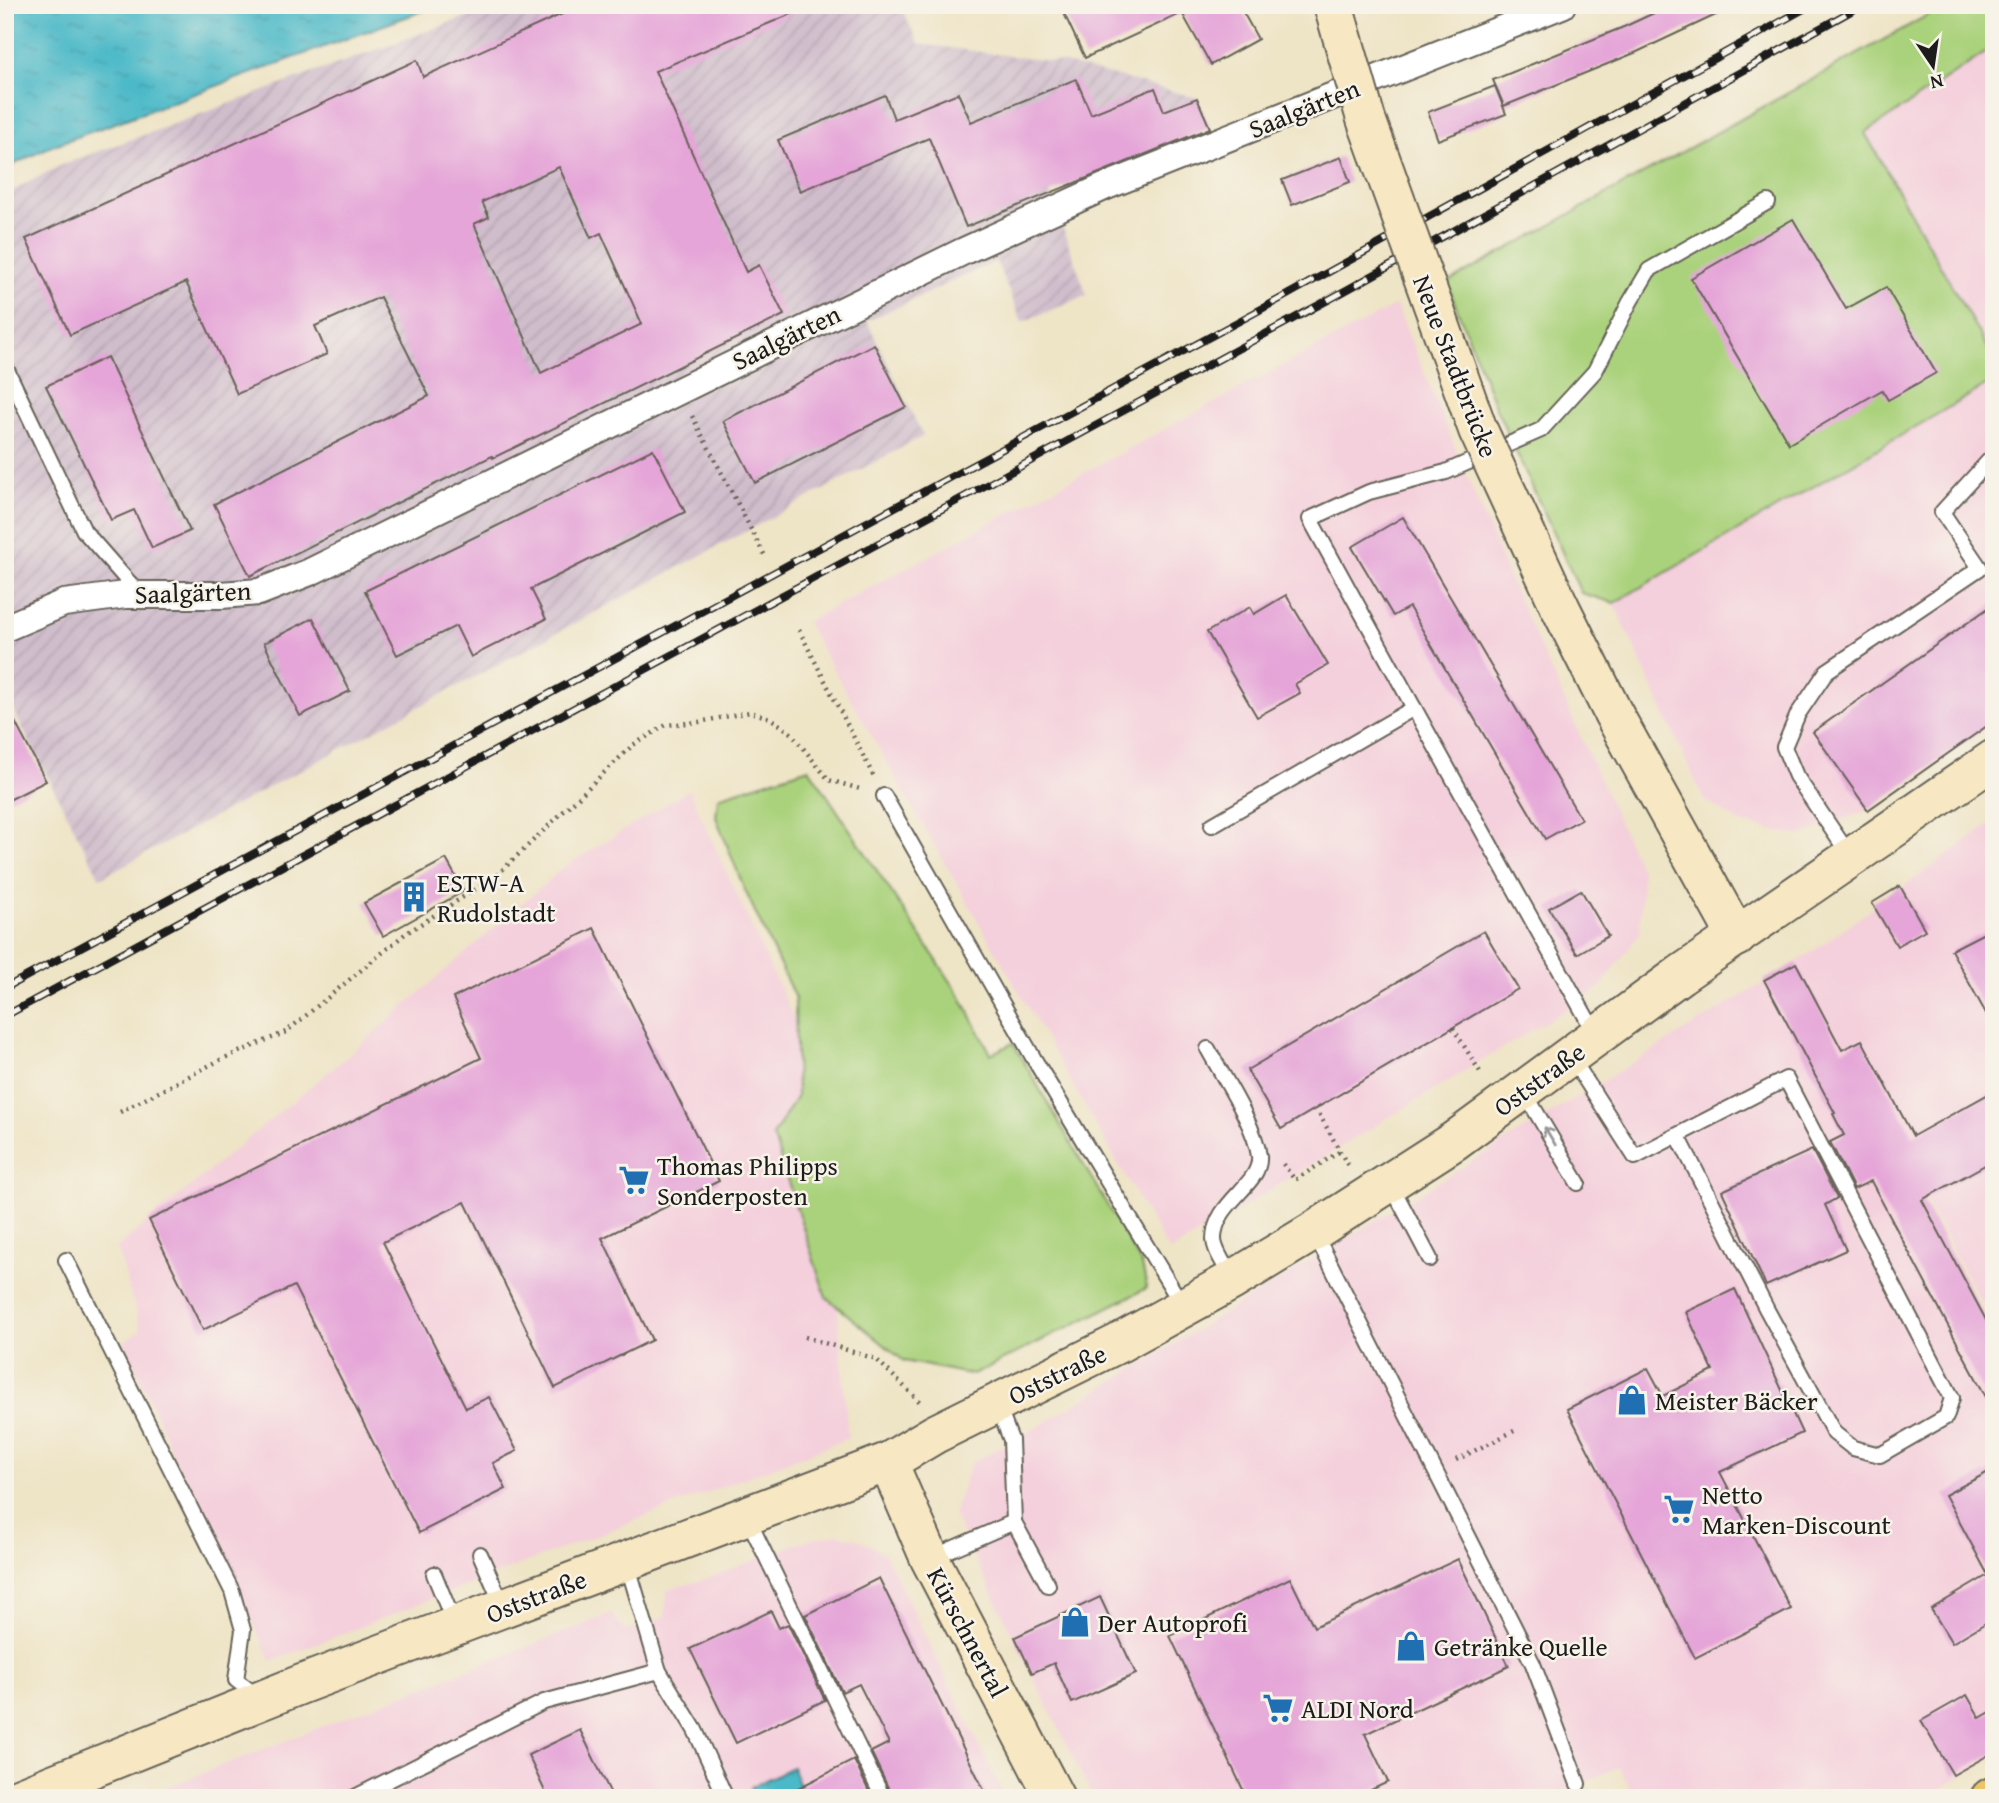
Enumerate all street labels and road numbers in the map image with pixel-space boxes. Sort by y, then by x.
street label: Saalgärten [1243,68,1366,148]
street label: Neue Stadtbrücke [1403,269,1509,463]
street label: Saalgärten [725,294,847,380]
street label: Saalgärten [134,570,252,614]
street label: Oststraße [1485,1032,1593,1126]
street label: Oststraße [1001,1333,1113,1415]
street label: Oststraße [480,1559,592,1633]
street label: Kürschnertal [917,1560,1019,1704]

